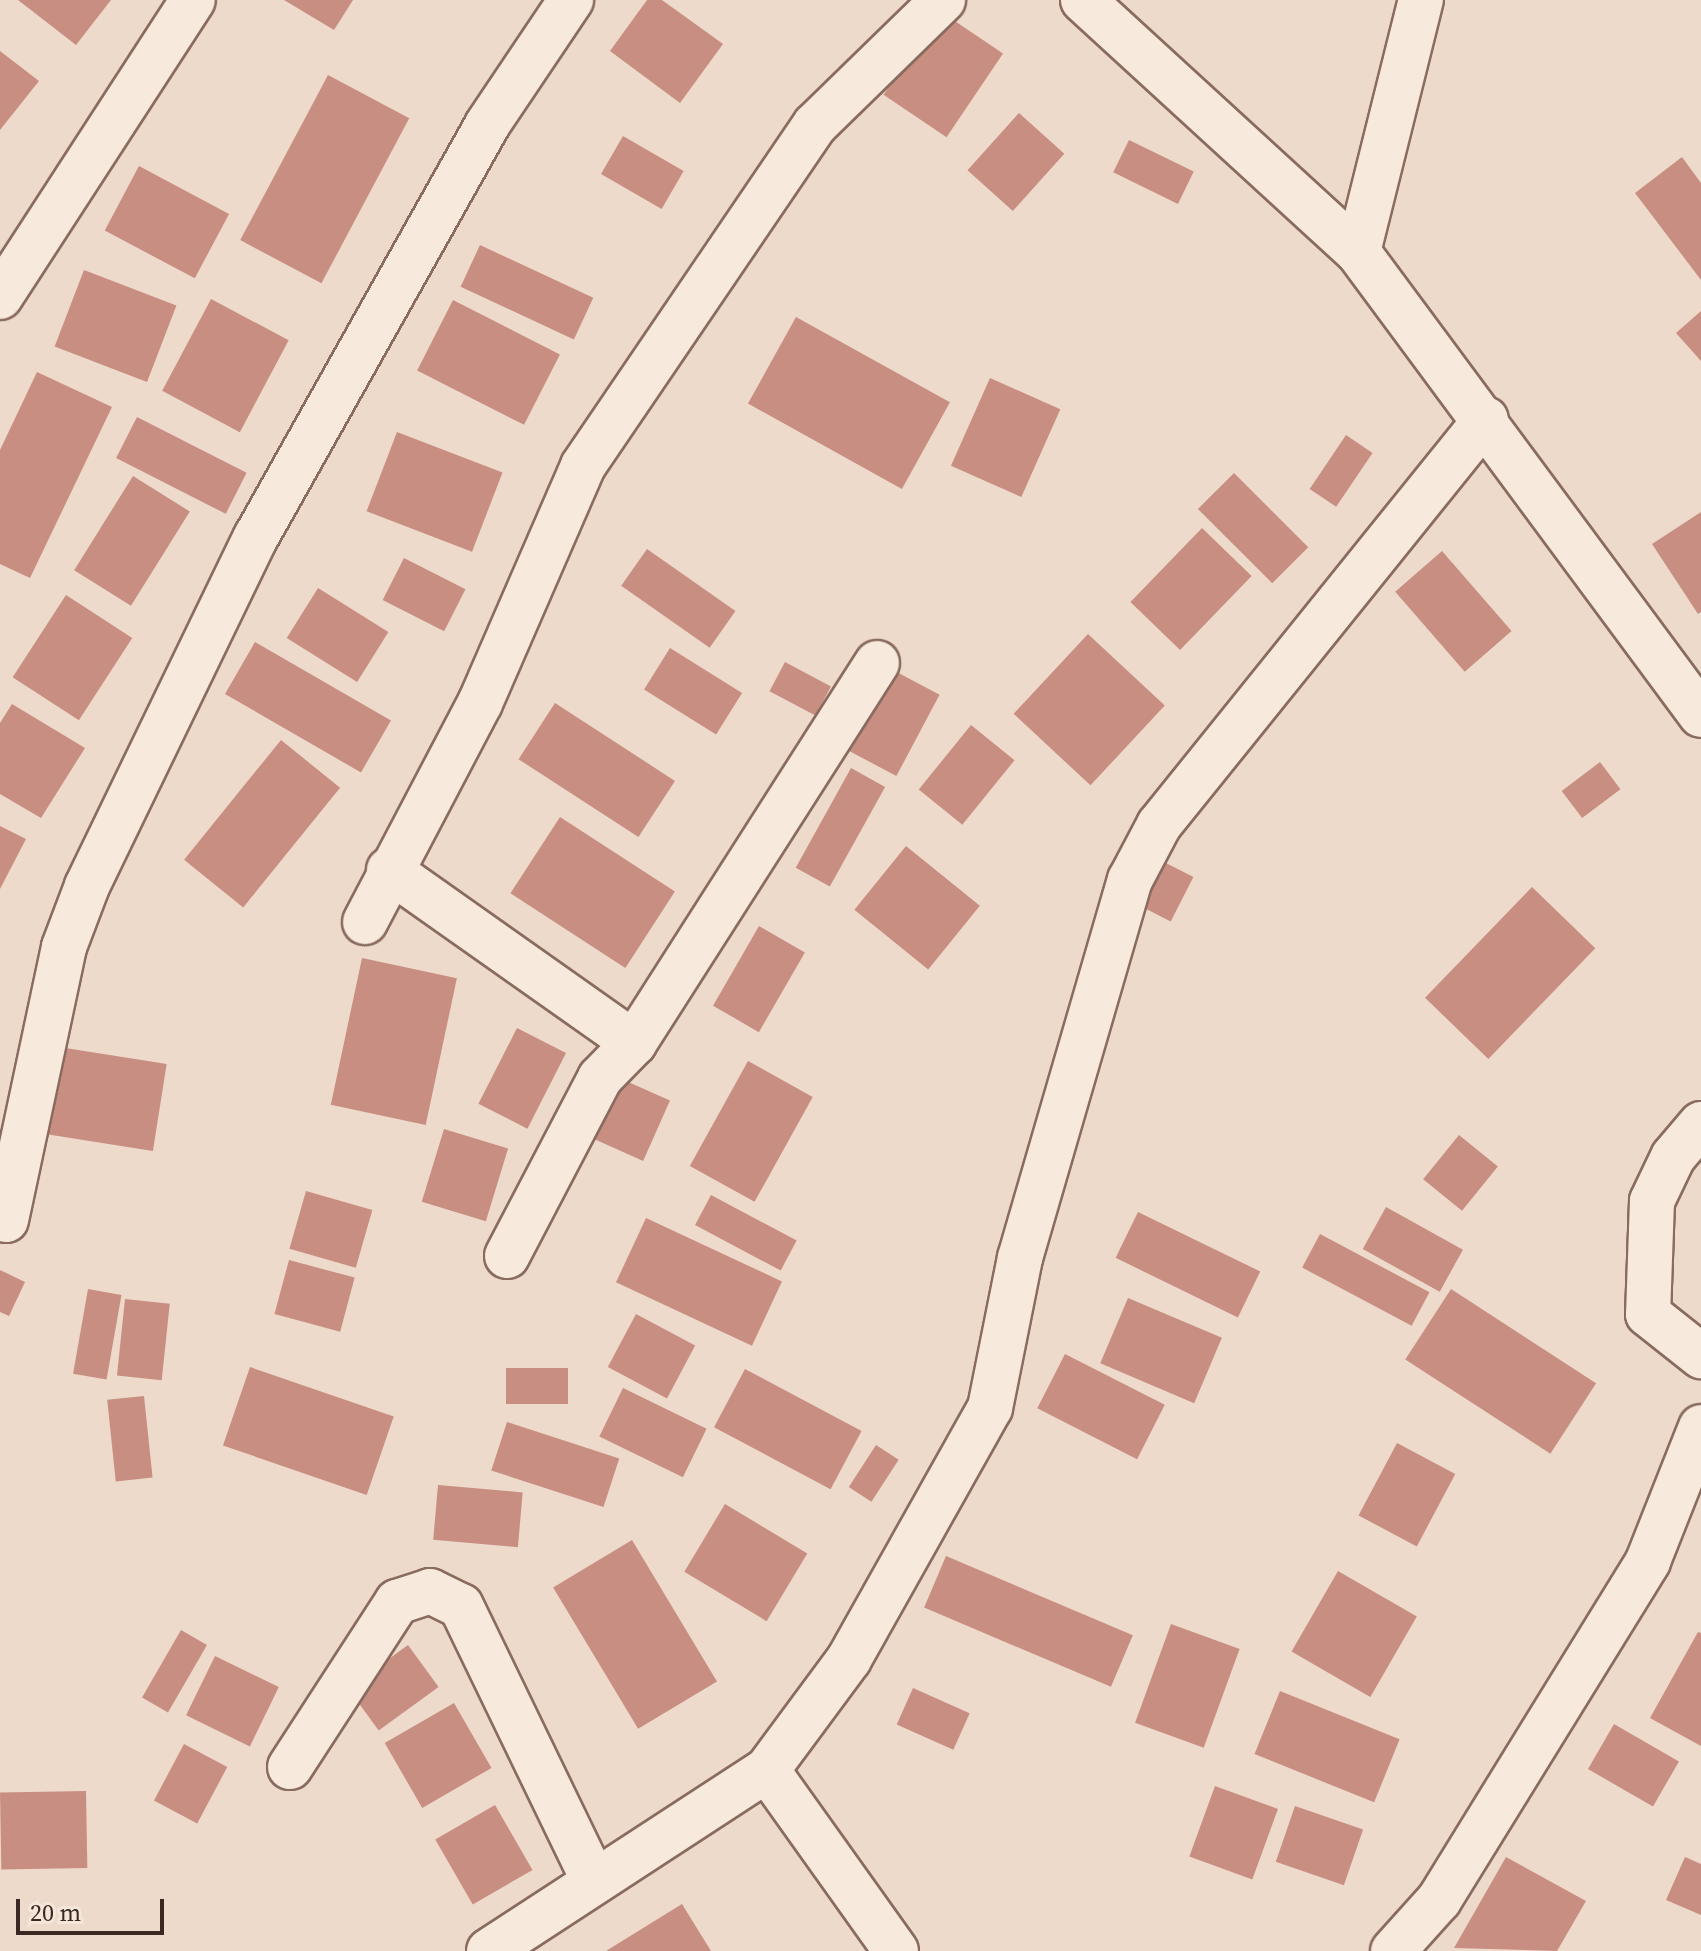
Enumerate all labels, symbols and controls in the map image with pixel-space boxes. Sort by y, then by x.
scale bar [20,1883,168,1933]
text: 20 m [30,1896,81,1929]

